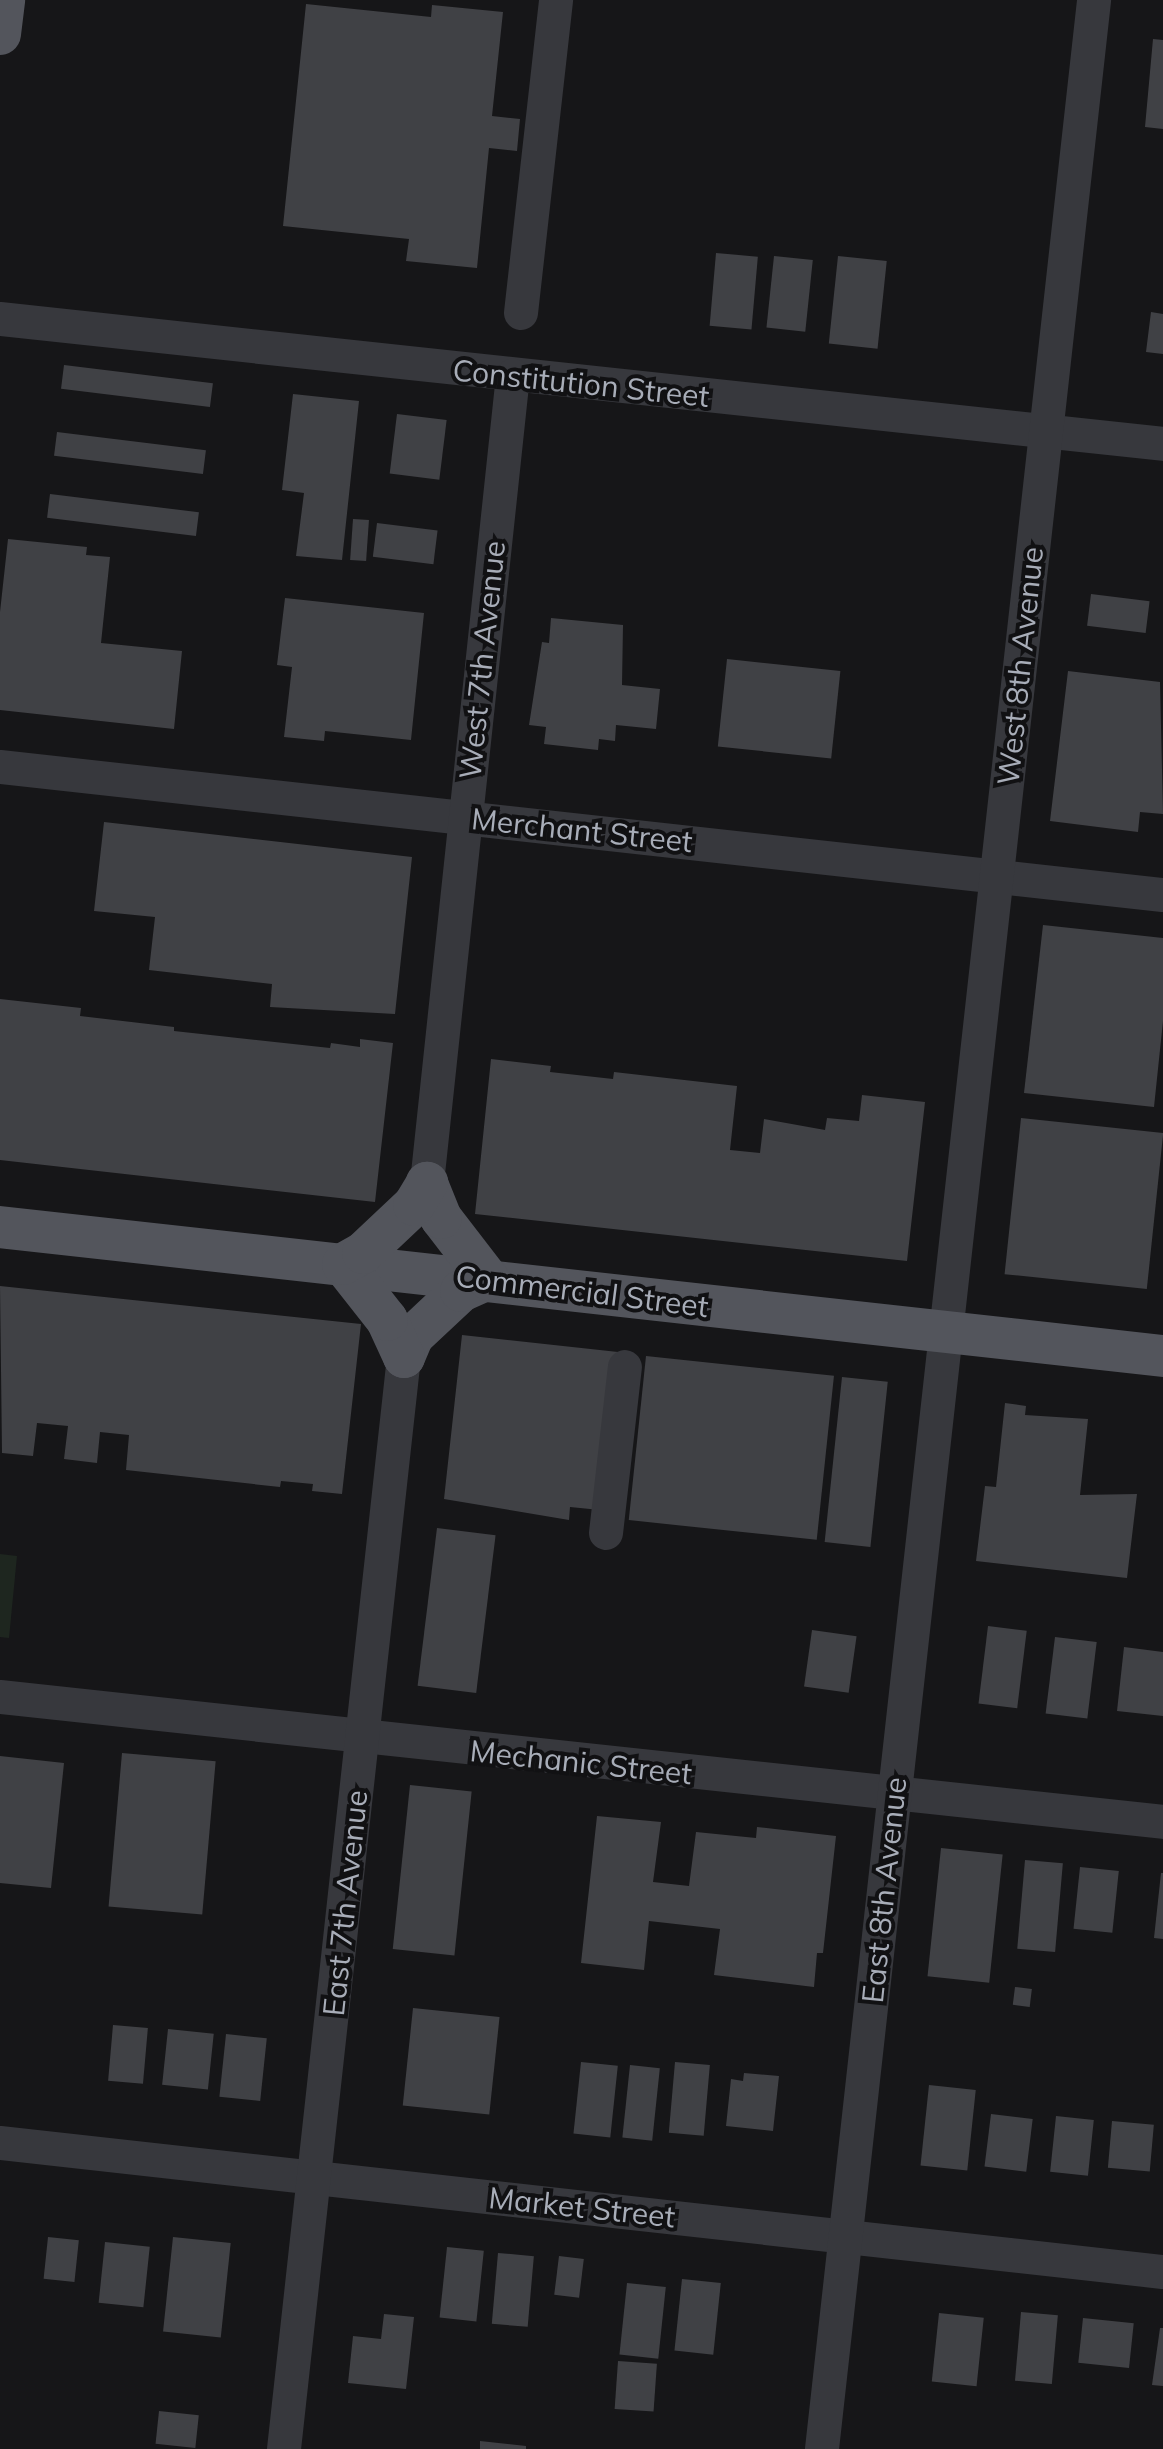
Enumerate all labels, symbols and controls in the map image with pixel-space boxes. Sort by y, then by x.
street label: Constitution Street [451,352,711,414]
street label: West 7th Avenue [452,539,512,781]
street label: West 8th Avenue [990,545,1050,787]
street label: Merchant Street [470,800,694,860]
street label: Commercial Street [454,1258,710,1324]
street label: Mechanic Street [468,1732,694,1792]
street label: East 8th Avenue [854,1775,914,2005]
street label: East 7th Avenue [315,1788,375,2018]
street label: Market Street [487,2179,677,2235]

